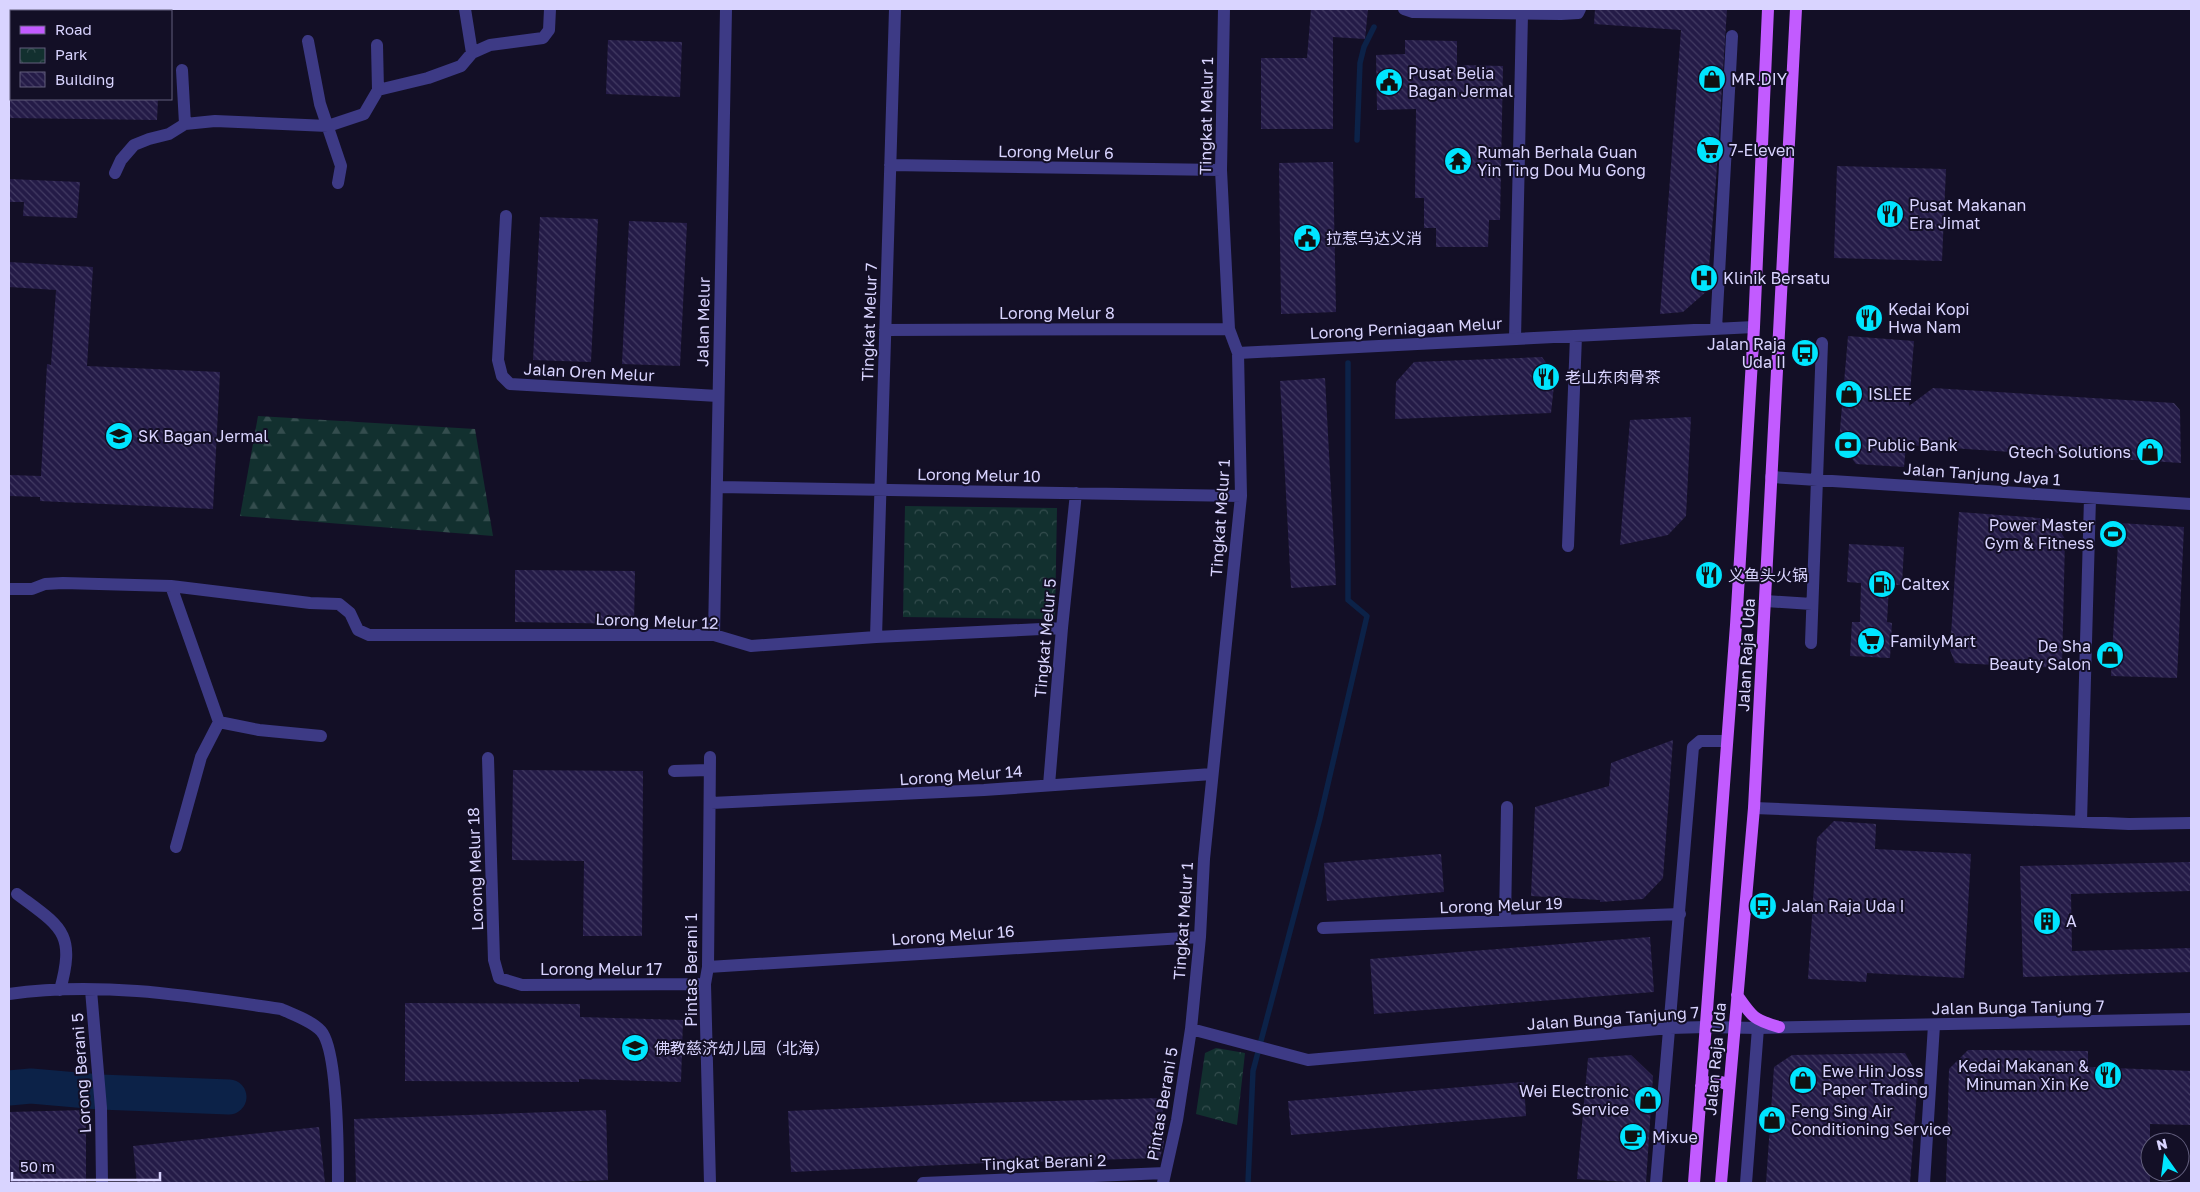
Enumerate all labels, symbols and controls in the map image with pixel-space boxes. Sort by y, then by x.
legend [10,10,172,100]
text: Road [55,20,92,38]
text: Park [55,45,88,63]
street label: Tingkat Melur 1 [1195,57,1217,175]
place label: Pusat Belia Bagan Jermal [1408,63,1513,101]
shop icon: MR.DIY [1697,64,1727,94]
public building icon: Pusat Belia Bagan Jermal [1374,67,1404,97]
place label: MR.DIY [1731,69,1788,89]
text: Building [55,70,115,88]
supermarket icon: 7-Eleven [1695,135,1725,165]
place label: 7-Eleven [1729,140,1795,160]
street label: Lorong Melur 6 [998,141,1114,163]
place label: Rumah Berhala Guan Yin Ting Dou Mu Gong [1477,142,1646,180]
temple icon: Rumah Berhala Guan Yin Ting Dou Mu Gong [1443,146,1473,176]
place label: Pusat Makanan Era Jimat [1909,195,2026,233]
restaurant icon: Pusat Makanan Era Jimat [1875,199,1905,229]
public building icon: 拉惹乌达义消 [1292,223,1322,253]
place label: 拉惹乌达义消 [1326,228,1422,248]
street label: Tingkat Melur 7 [857,262,881,382]
hospital icon: Klinik Bersatu [1689,263,1719,293]
place label: Klinik Bersatu [1723,268,1830,288]
street label: Jalan Melur [692,277,714,367]
place label: Kedai Kopi Hwa Nam [1888,299,1970,337]
street label: Lorong Melur 8 [999,303,1115,323]
restaurant icon: Kedai Kopi Hwa Nam [1854,303,1884,333]
street label: Lorong Perniagaan Melur [1309,313,1503,343]
place label: Jalan Raja Uda II [1707,334,1786,372]
bus stop icon: Jalan Raja Uda II [1790,338,1820,368]
street label: Jalan Oren Melur [523,359,655,385]
restaurant icon: 老山东肉骨茶 [1531,362,1561,392]
place label: 老山东肉骨茶 [1565,367,1661,387]
shop icon: ISLEE [1834,379,1864,409]
place label: ISLEE [1868,384,1912,404]
school or university icon: SK Bagan Jermal [104,421,134,451]
place label: SK Bagan Jermal [138,426,268,446]
bank icon: Public Bank [1833,430,1863,460]
place label: Public Bank [1867,435,1958,455]
shop icon: Gtech Solutions [2135,437,2165,467]
place label: Gtech Solutions [2008,442,2131,462]
street label: Tingkat Melur 1 [1206,458,1234,577]
street label: Jalan Tanjung Jaya 1 [1903,459,2062,489]
street label: Lorong Melur 10 [917,464,1041,486]
place label: Power Master Gym & Fitness [1985,515,2094,553]
sports icon: Power Master Gym & Fitness [2098,519,2128,549]
restaurant icon: 义鱼头火锅 [1694,560,1724,590]
place label: 义鱼头火锅 [1728,565,1808,585]
fuel station icon: Caltex [1867,569,1897,599]
place label: Caltex [1901,574,1950,594]
street label: Tingkat Melur 5 [1030,578,1060,698]
street label: Jalan Raja Uda [1733,598,1759,712]
street label: Lorong Melur 12 [595,609,719,633]
supermarket icon: FamilyMart [1856,626,1886,656]
place label: FamilyMart [1890,631,1976,651]
place label: De Sha Beauty Salon [1989,636,2091,674]
shop icon: De Sha Beauty Salon [2095,640,2125,670]
street label: Lorong Melur 14 [899,761,1023,789]
street label: Lorong Melur 18 [463,807,487,931]
street label: Tingkat Melur 1 [1169,861,1197,980]
bus stop icon: Jalan Raja Uda I [1748,891,1778,921]
street label: Lorong Melur 19 [1439,893,1563,917]
place label: Jalan Raja Uda I [1782,896,1905,916]
building icon: A [2032,906,2062,936]
place label: A [2066,911,2077,931]
street label: Pintas Berani 1 [681,913,701,1027]
street label: Lorong Melur 16 [891,921,1015,949]
street label: Lorong Melur 17 [540,959,662,979]
street label: Jalan Bunga Tanjung 7 [1932,995,2104,1019]
street label: Jalan Bunga Tanjung 7 [1526,1002,1700,1034]
street label: Jalan Raja Uda [1700,1002,1730,1116]
street label: Lorong Berani 5 [67,1012,95,1134]
school or university icon: 佛教慈济幼儿园（北海） [620,1033,650,1063]
place label: 佛教慈济幼儿园（北海） [654,1038,830,1058]
street label: Pintas Berani 5 [1142,1046,1182,1162]
place label: Kedai Makanan & Minuman Xin Ke [1958,1056,2089,1094]
restaurant icon: Kedai Makanan & Minuman Xin Ke [2093,1060,2123,1090]
place label: Ewe Hin Joss Paper Trading [1822,1061,1928,1099]
shop icon: Ewe Hin Joss Paper Trading [1788,1065,1818,1095]
place label: Wei Electronic Service [1519,1081,1629,1119]
shop icon: Wei Electronic Service [1633,1085,1663,1115]
place label: Feng Sing Air Conditioning Service [1791,1101,1951,1139]
shop icon: Feng Sing Air Conditioning Service [1757,1105,1787,1135]
cafe icon: Mixue [1618,1122,1648,1152]
place label: Mixue [1652,1127,1698,1147]
north arrow [2140,1132,2190,1182]
text: N [2155,1134,2169,1153]
scale bar [12,1150,160,1182]
street label: Tingkat Berani 2 [981,1150,1107,1174]
text: 50 m [20,1157,55,1175]

